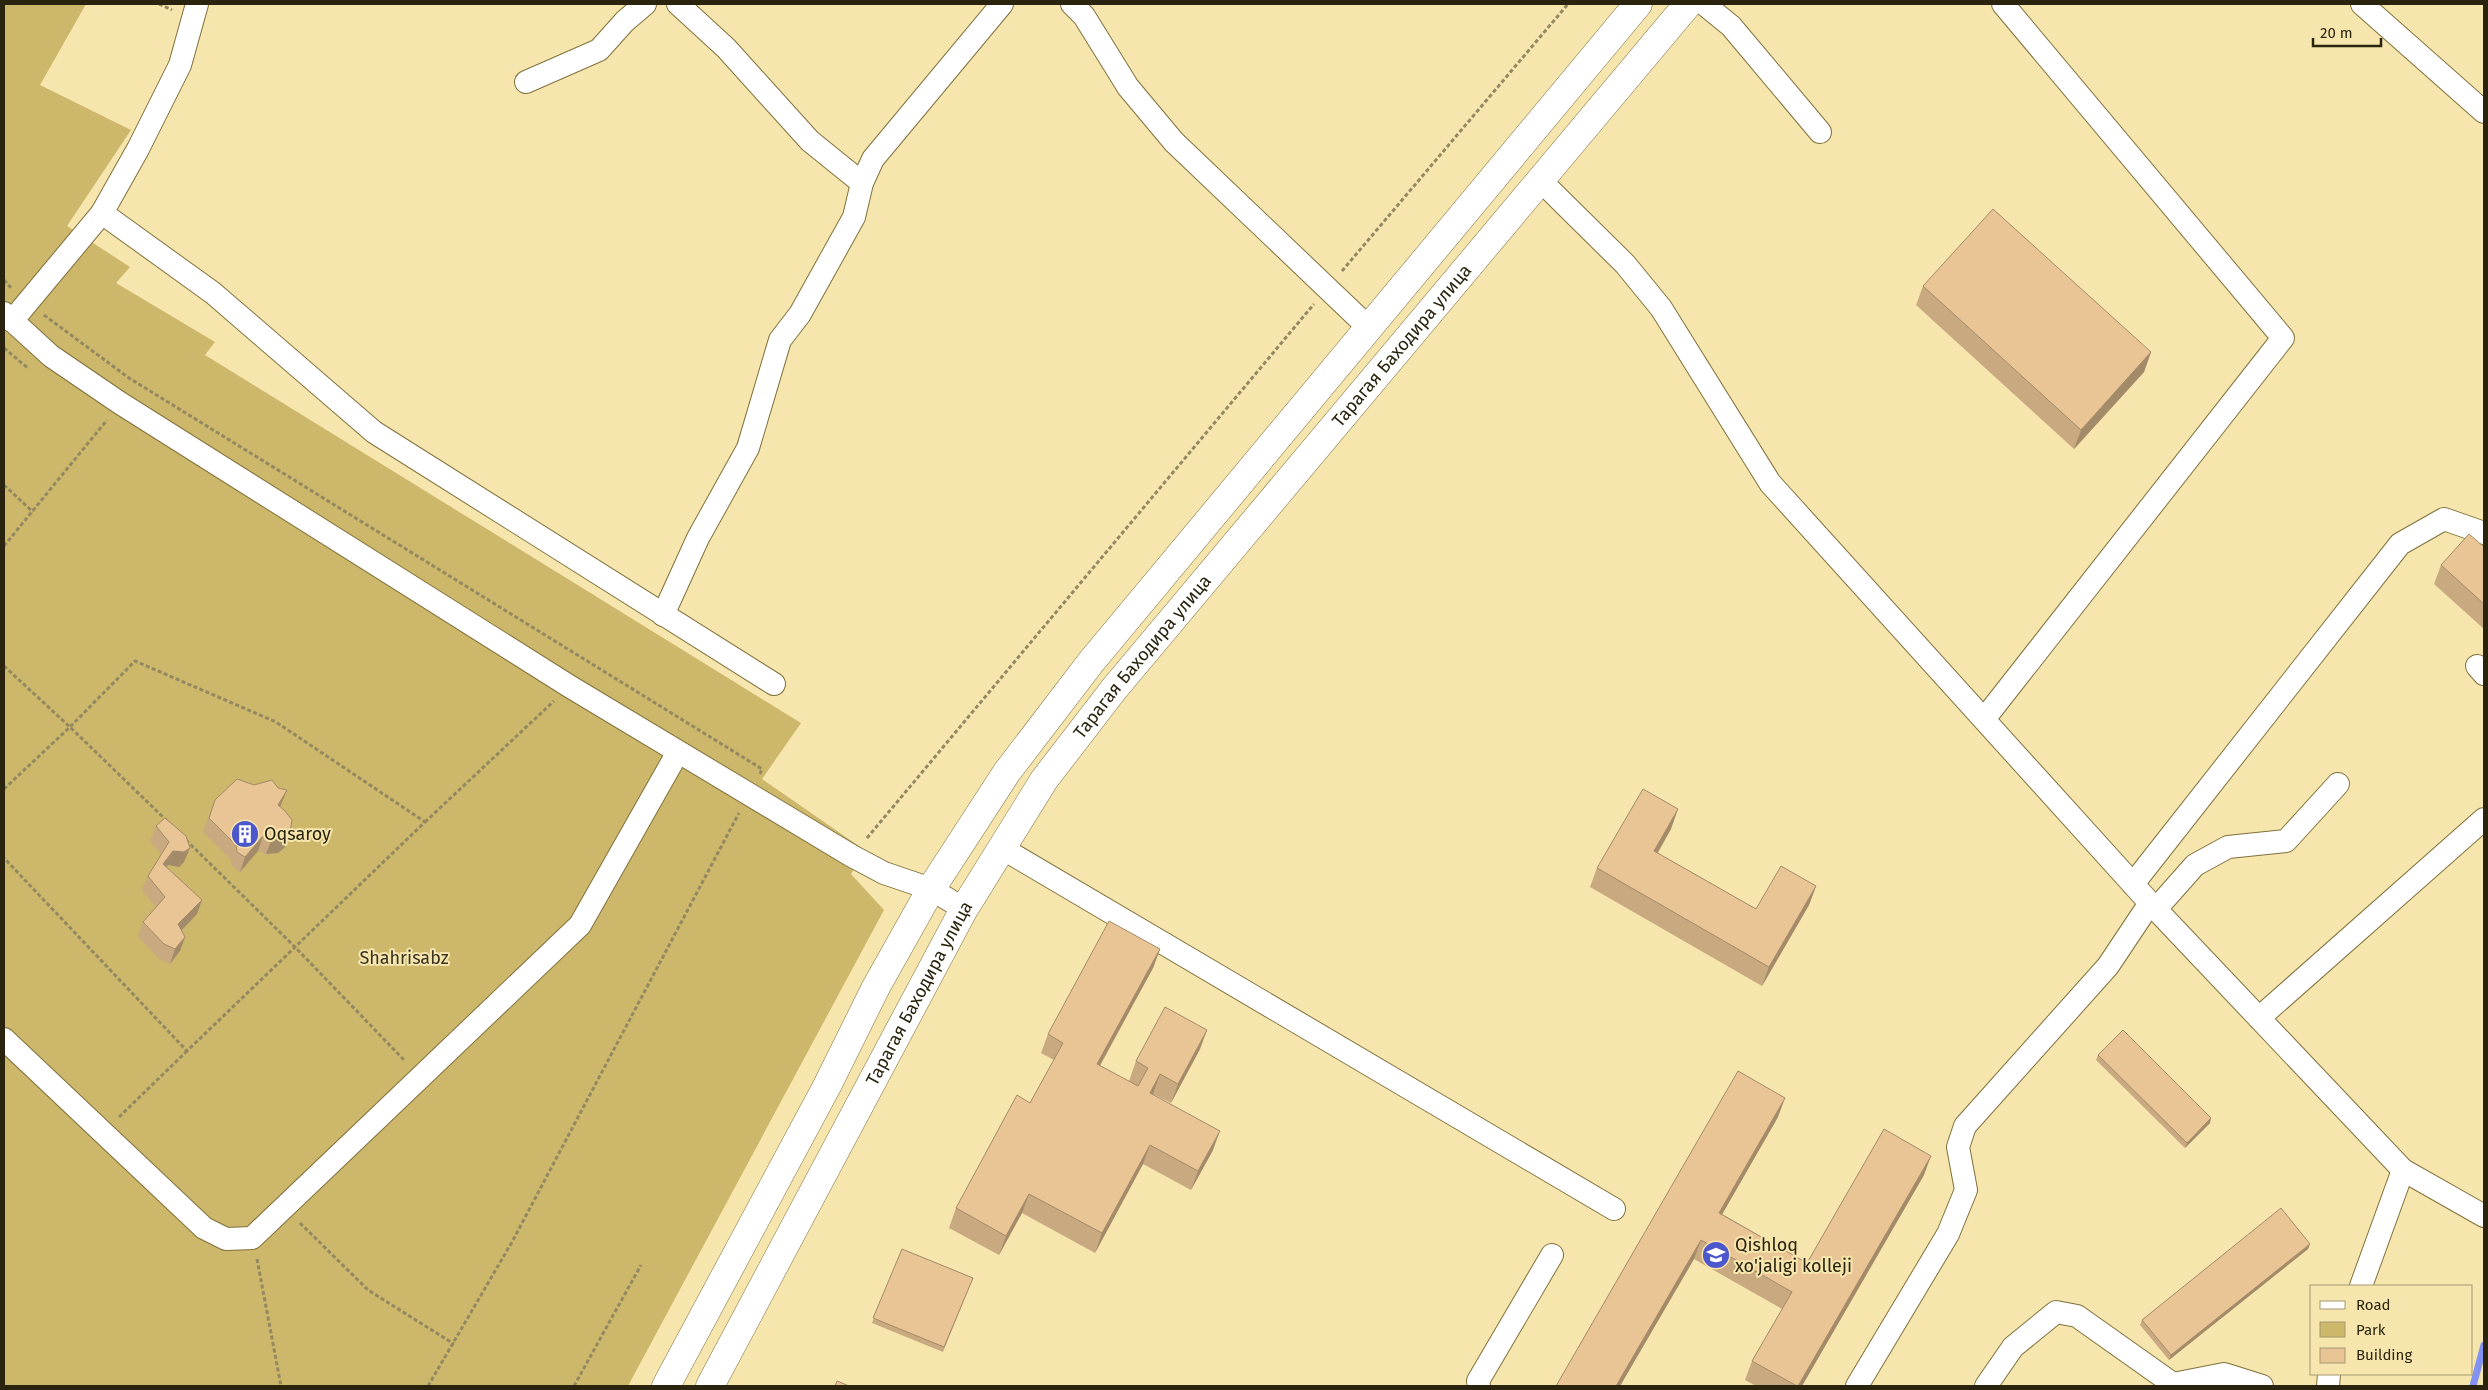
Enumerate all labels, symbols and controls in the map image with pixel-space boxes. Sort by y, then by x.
scale bar [2313,15,2380,47]
text: 20 m [2320,24,2353,42]
street label: Тарагая Баходира улица [1327,260,1476,431]
street label: Тарагая Баходира улица [1069,570,1216,743]
building icon: Oqsaroy [230,819,260,849]
place label: Oqsaroy [264,823,331,845]
street label: Тарагая Баходира улица [861,897,977,1089]
park label: Shahrisabz [359,947,449,969]
place label: Qishloq xo'jaligi kolleji [1735,1234,1852,1277]
school or university icon: Qishloq xo'jaligi kolleji [1701,1240,1731,1270]
legend [2310,1285,2473,1375]
text: Road [2356,1296,2391,1314]
text: Park [2356,1321,2386,1339]
text: Building [2356,1346,2412,1364]

